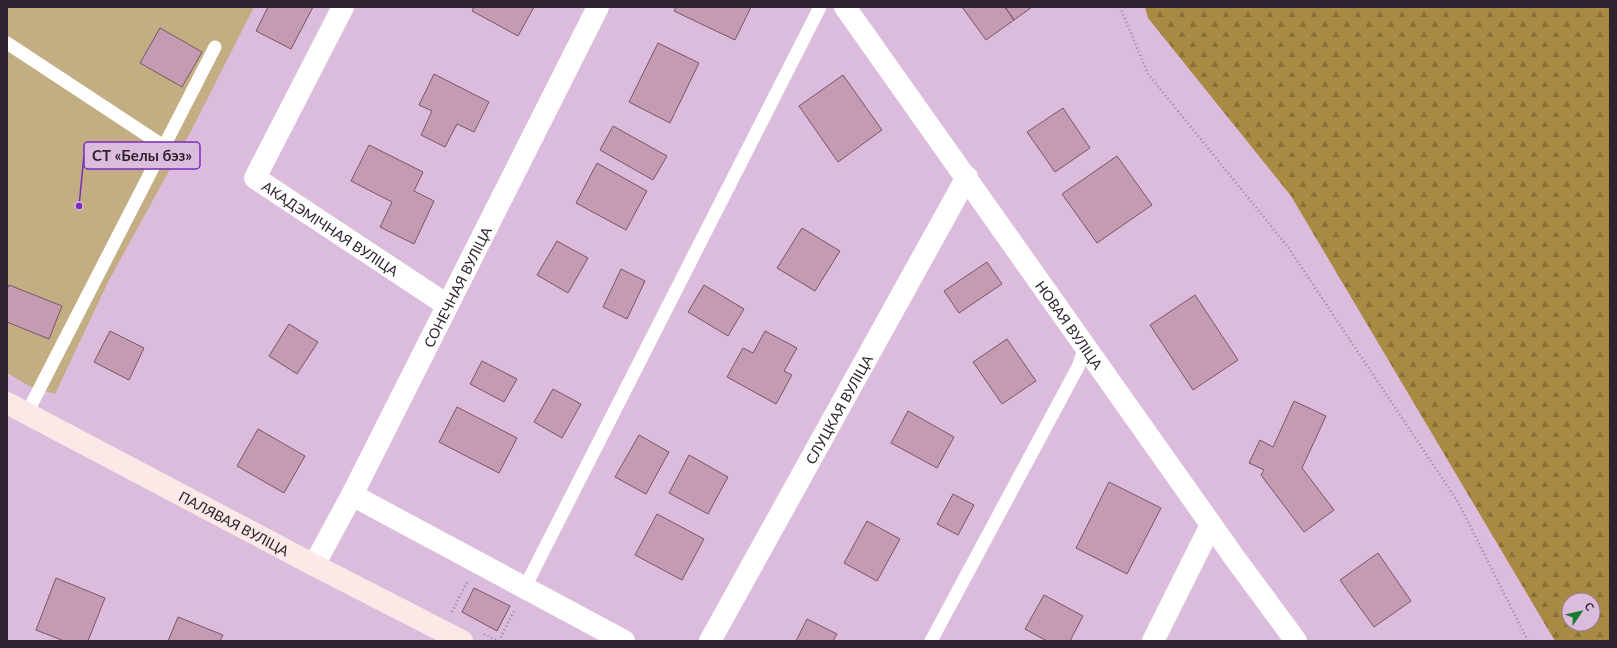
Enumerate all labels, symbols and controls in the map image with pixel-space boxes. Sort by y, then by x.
callout: СТ «Белы бэз» [84,142,200,169]
text: СТ «Белы бэз» [92,146,192,164]
street label: АКАДЭМІЧНАЯ ВУЛІЦА [259,177,402,279]
street label: СОНЕЧНАЯ ВУЛІЦА [420,223,495,350]
street label: НОВАЯ ВУЛІЦА [1033,277,1107,373]
street label: СЛУЦКАЯ ВУЛІЦА [801,351,876,467]
street label: ПАЛЯВАЯ ВУЛІЦА [176,487,293,559]
north arrow [1561,592,1601,632]
text: С [1582,599,1598,613]

